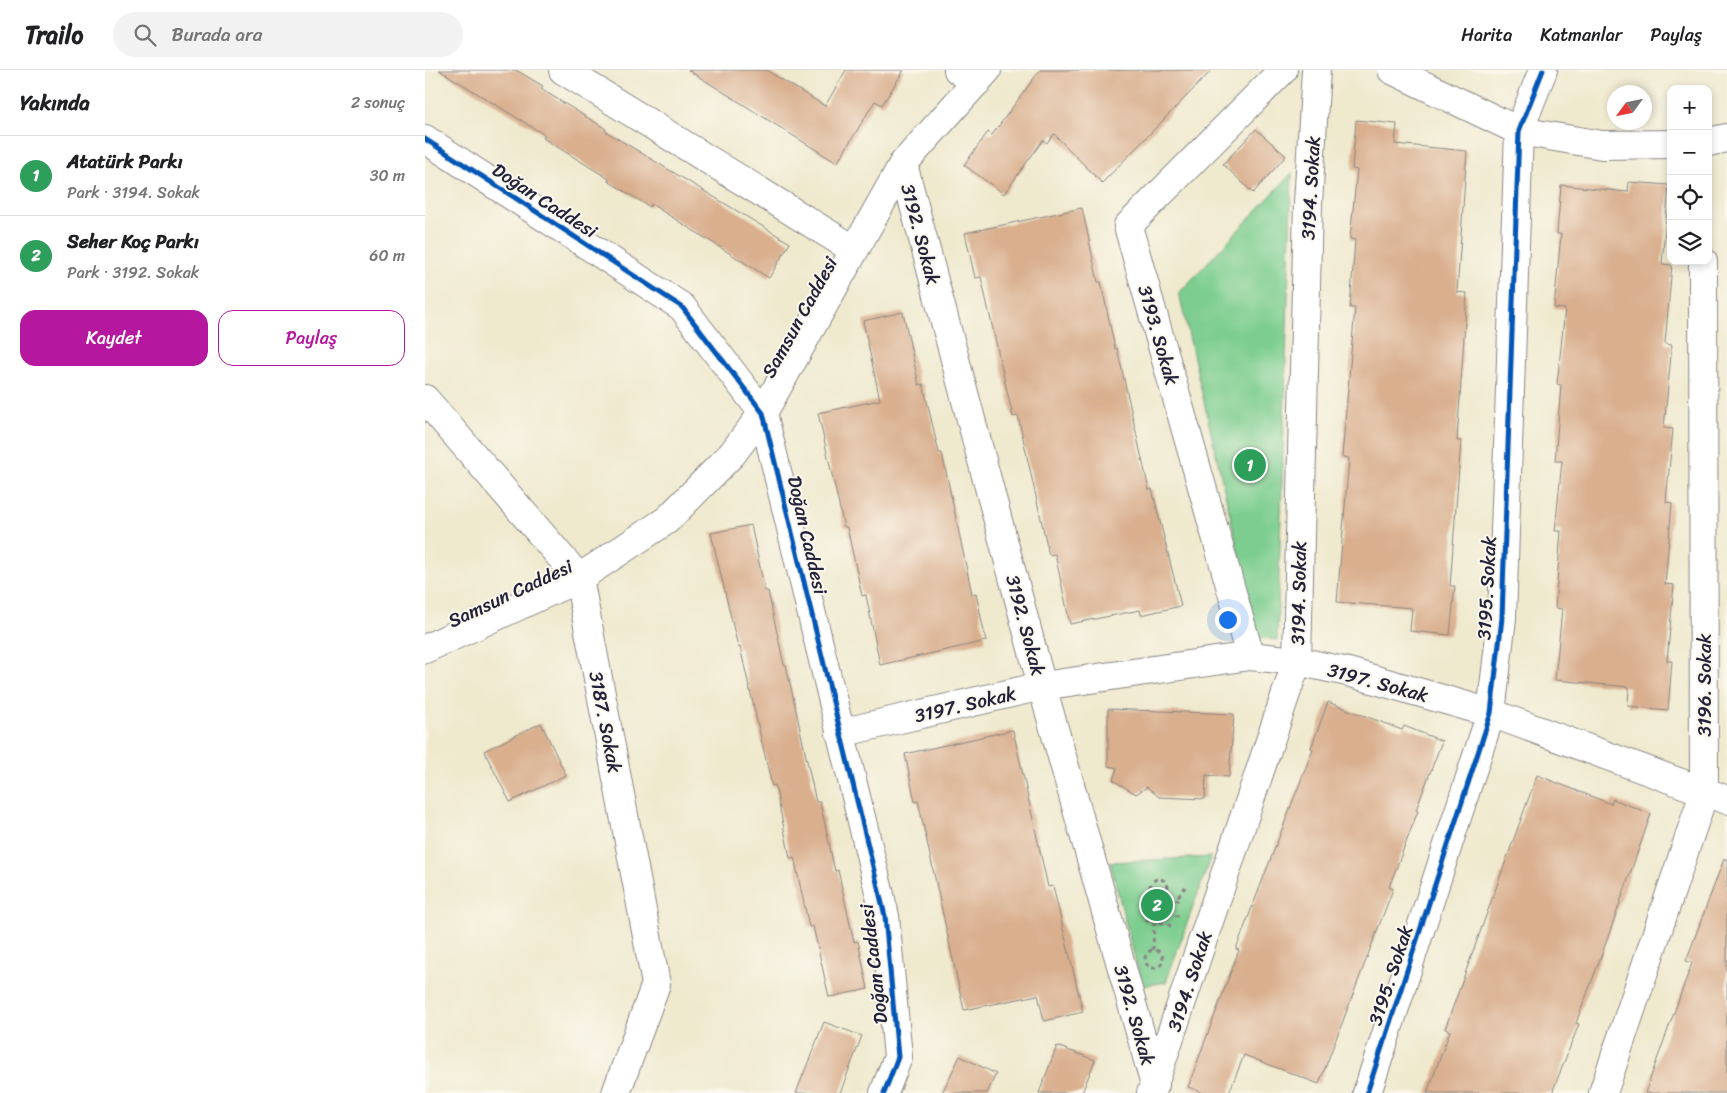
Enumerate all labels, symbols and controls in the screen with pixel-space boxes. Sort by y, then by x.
search box [113,12,463,57]
text: Trailo [25,14,83,56]
text: Burada ara [171,18,262,51]
text: Harita [1461,19,1512,51]
text: Katmanlar [1540,19,1622,51]
text: Paylaş [1650,19,1702,51]
icon: search [131,21,159,49]
text: Yakında [20,84,90,122]
north arrow [1607,85,1652,130]
map controls [1667,85,1712,265]
button: + [1667,85,1712,130]
text: 2 sonuç [351,88,405,117]
button: − [1667,130,1712,175]
street label: 3194. Sokak [1291,135,1330,241]
text: Atatürk Parkı [67,145,183,178]
street label: Doğan Caddesi [485,154,605,247]
text: 1 [33,161,39,190]
text: 30 m [370,161,405,190]
button: locate [1667,175,1712,220]
text: Park · 3194. Sokak [67,178,200,207]
street label: 3192. Sokak [891,180,950,288]
button: layers [1667,220,1712,265]
text: Seher Koç Parkı [67,225,199,258]
text: 2 [31,241,41,270]
text: 60 m [369,241,405,270]
street label: Samsun Caddesi [752,250,847,384]
text: Park · 3192. Sokak [67,258,199,287]
street label: 3193. Sokak [1129,281,1189,389]
button: Kaydet [20,310,208,366]
button: Paylaş [218,310,405,366]
pin: 1 [1234,446,1266,484]
street label: Doğan Caddesi [778,473,837,598]
street label: 3195. Sokak [1467,535,1506,641]
street label: 3194. Sokak [1281,541,1316,645]
street label: Samsun Caddesi [442,550,579,637]
street label: 3192. Sokak [996,571,1055,679]
your location [1215,607,1241,633]
street label: 3196. Sokak [1688,633,1721,737]
street label: 3197. Sokak [1324,653,1432,712]
street label: 3187. Sokak [579,668,632,776]
street label: 3197. Sokak [911,677,1019,732]
pin: 2 [1141,886,1173,924]
street label: Doğan Caddesi [850,901,897,1026]
street label: 3195. Sokak [1359,921,1422,1030]
street label: 3194. Sokak [1158,927,1221,1036]
street label: 3192. Sokak [1104,961,1165,1069]

